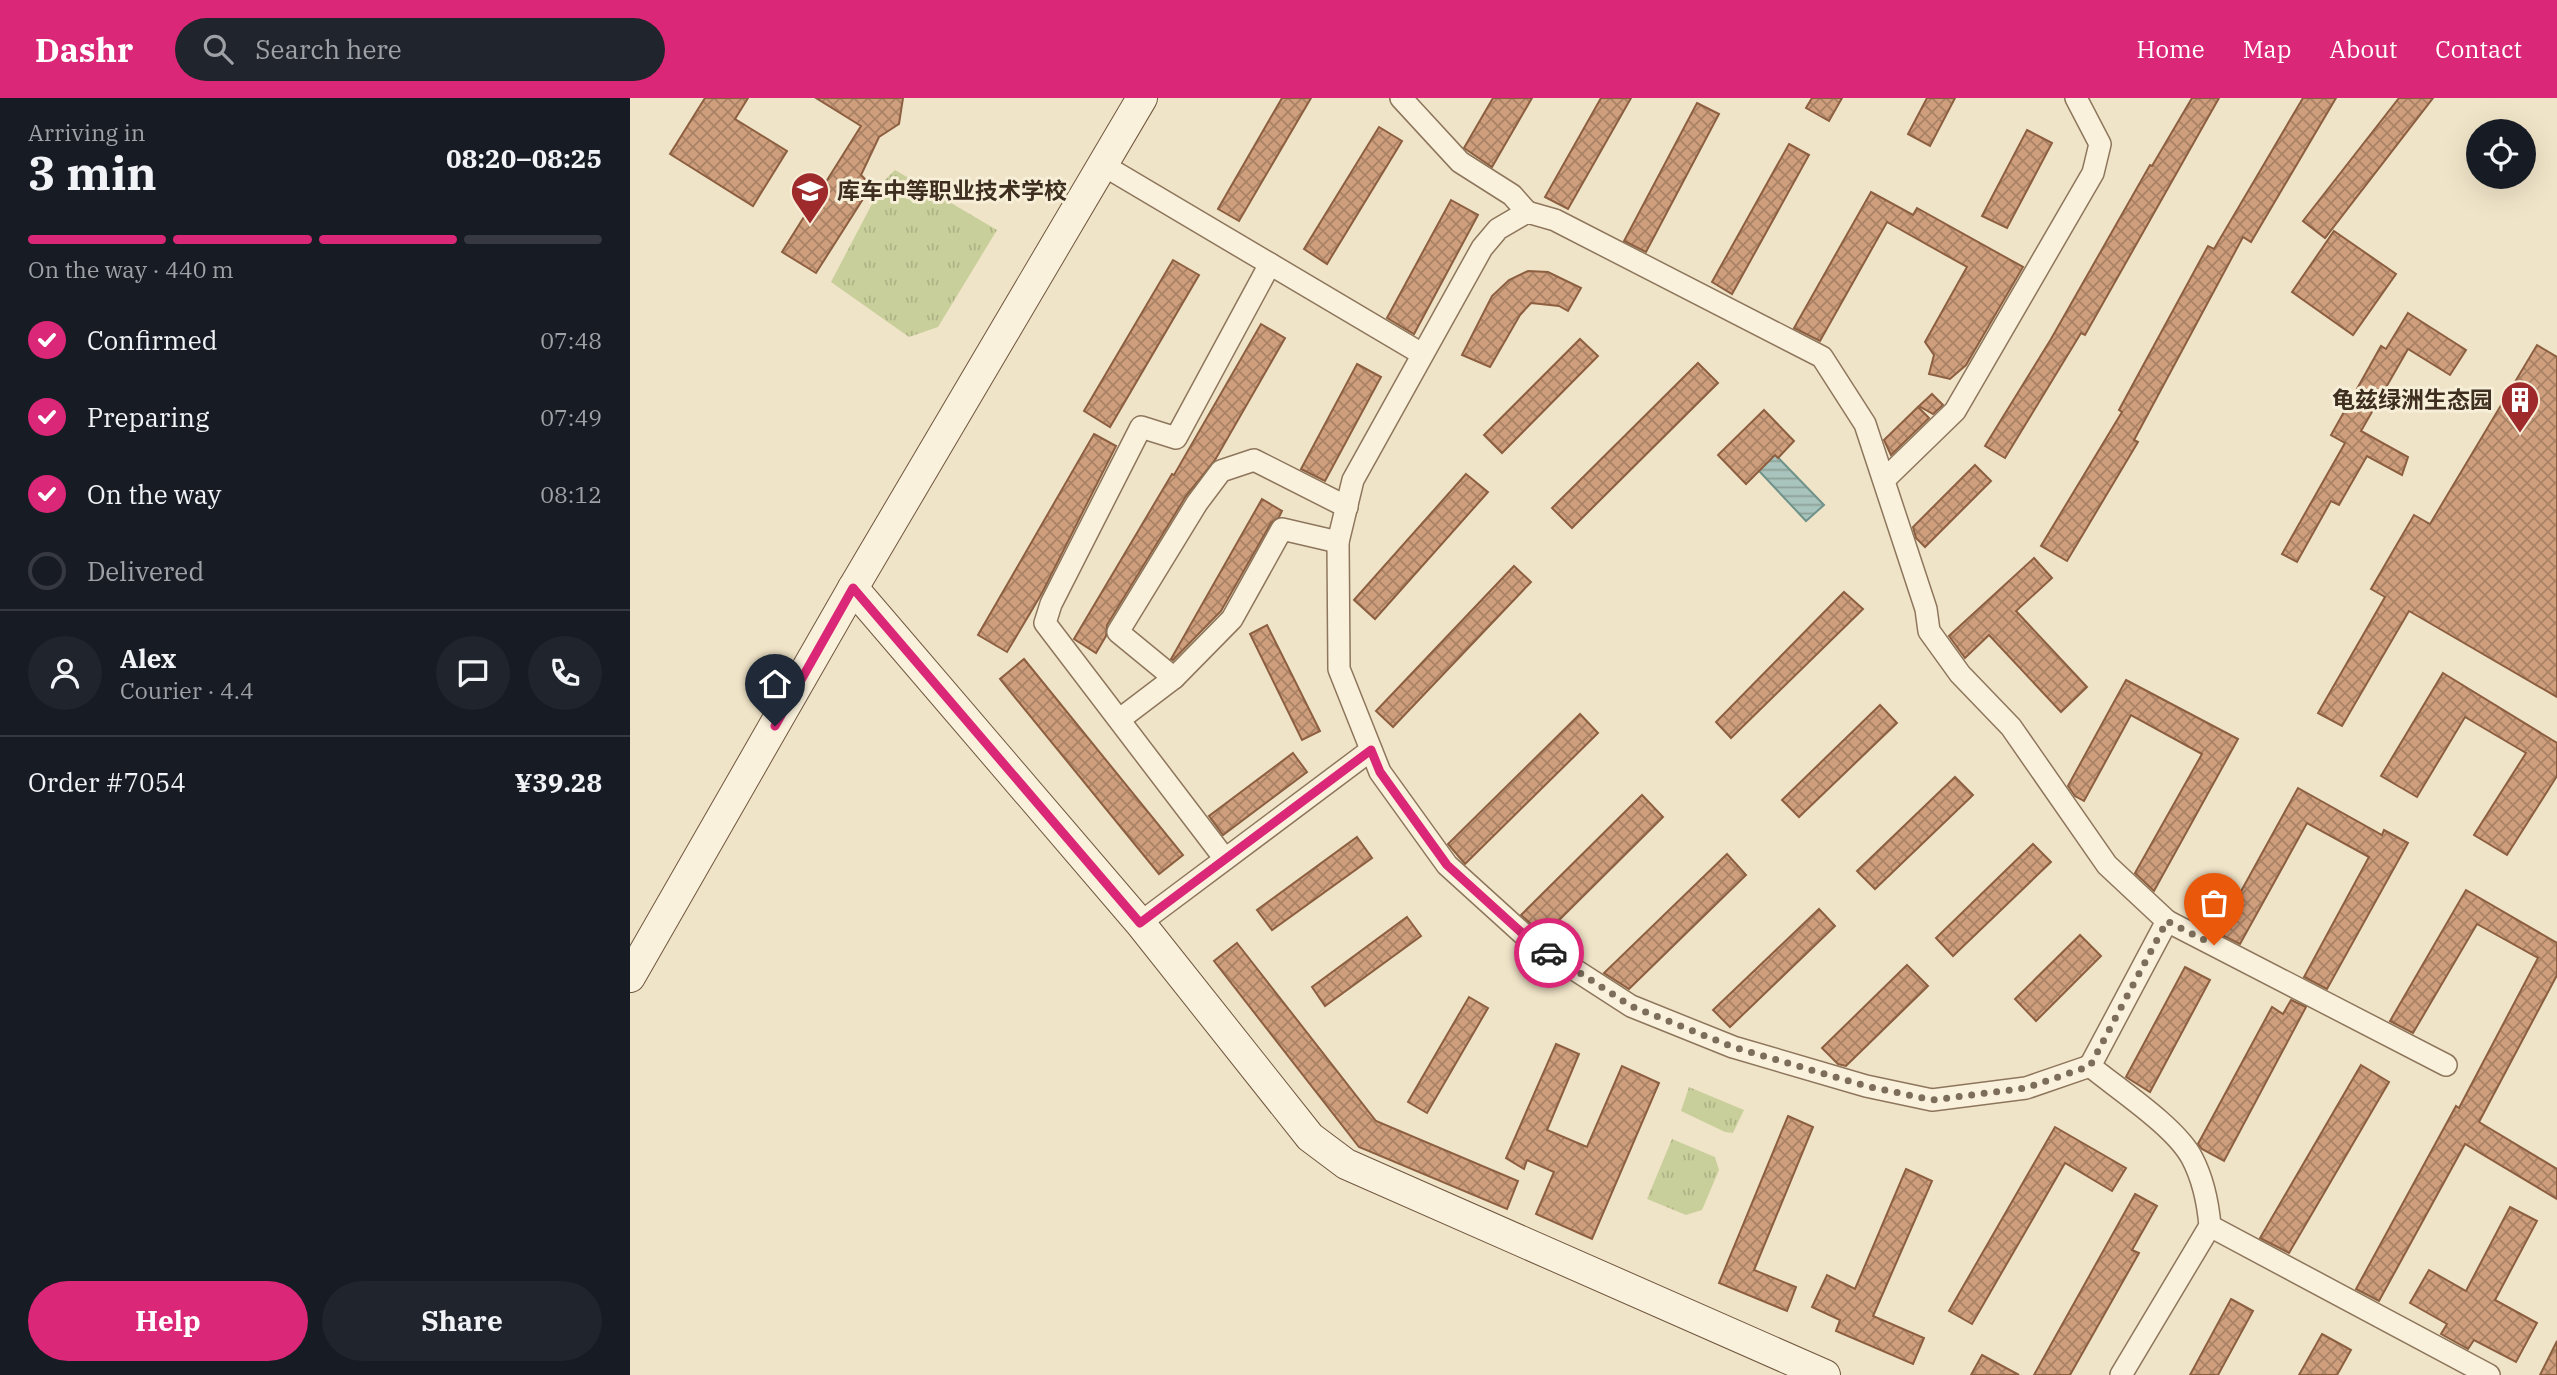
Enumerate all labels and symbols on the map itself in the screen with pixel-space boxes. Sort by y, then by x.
school or university icon: 库车中等职业技术学校 [789,170,831,225]
place label: 库车中等职业技术学校 [837,175,1067,205]
building icon: 龟兹绿洲生态园 [2499,379,2541,434]
place label: 龟兹绿洲生态园 [2332,384,2493,414]
pin [745,654,805,726]
pin [2184,873,2244,945]
courier [1514,918,1584,988]

